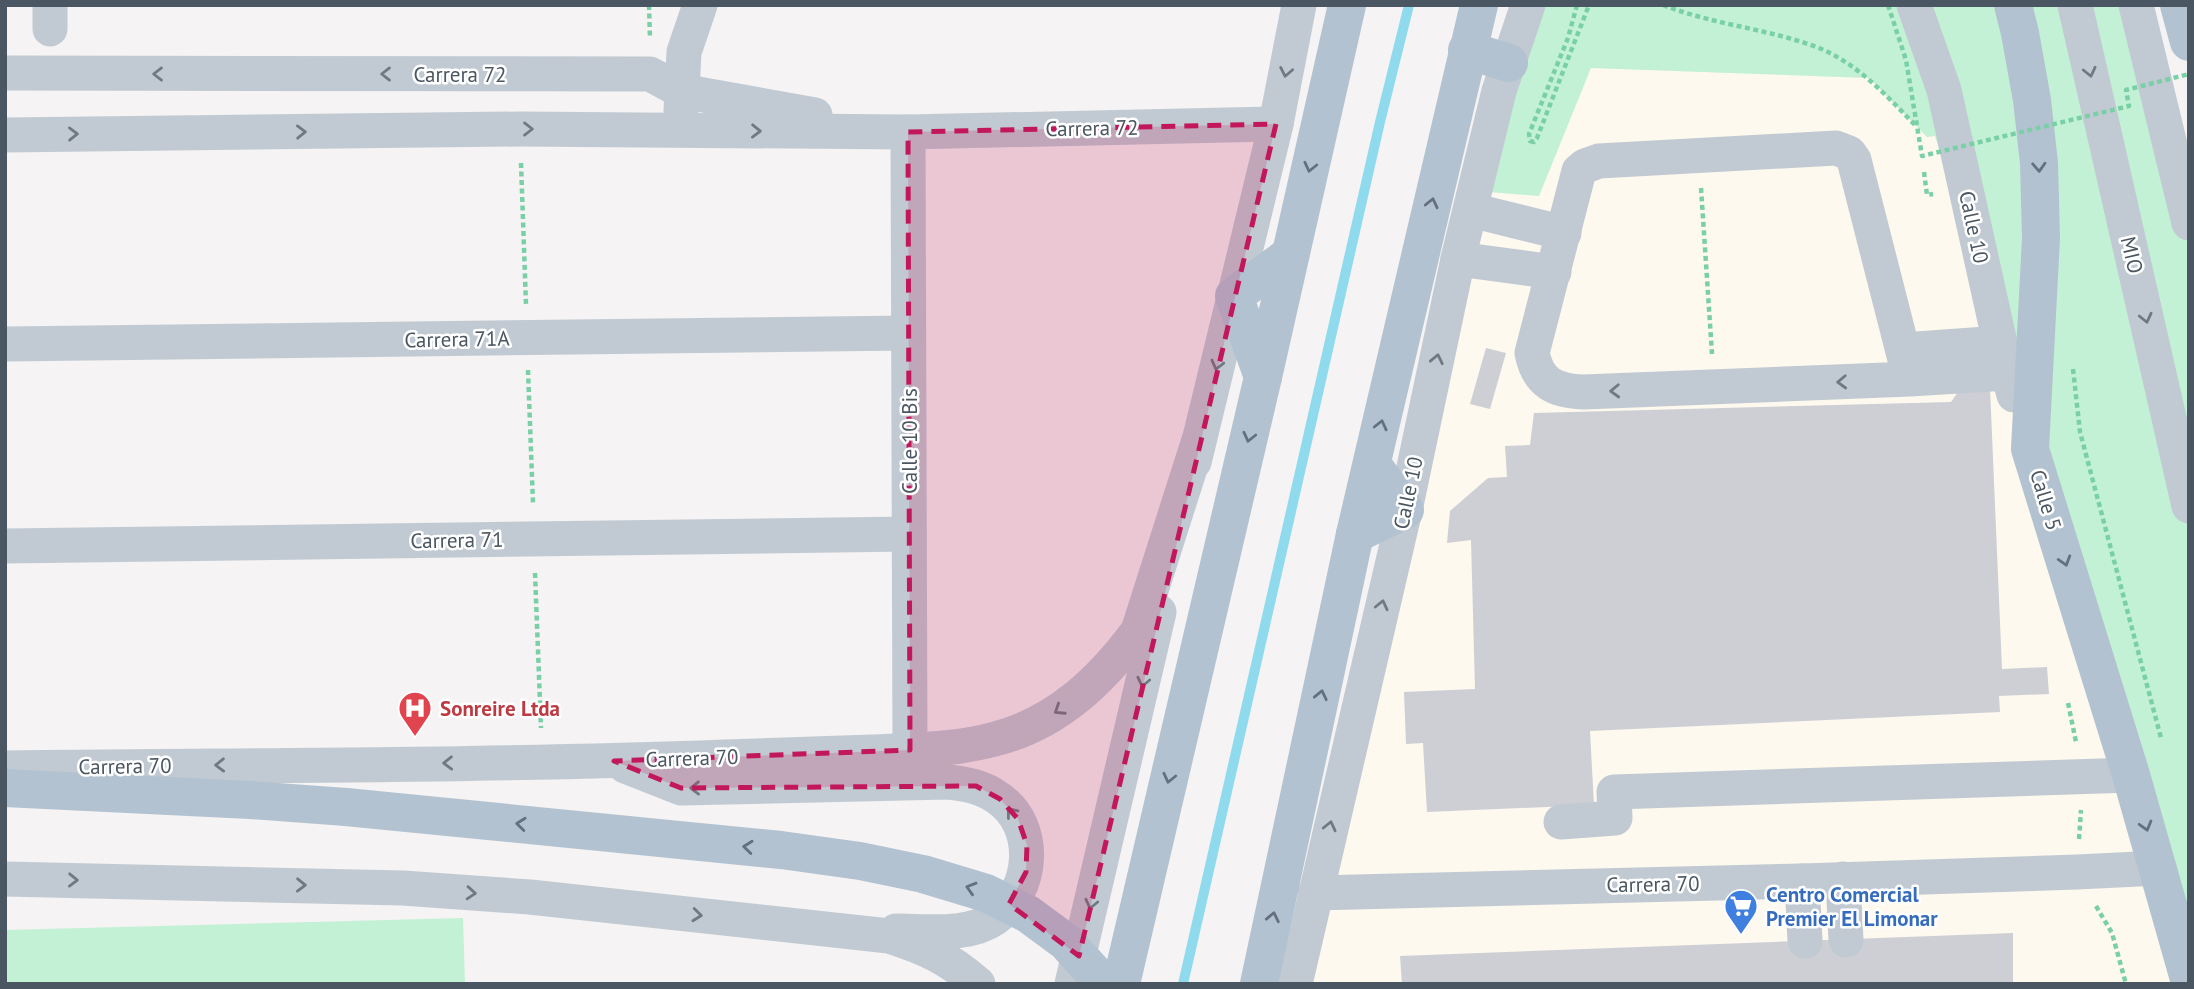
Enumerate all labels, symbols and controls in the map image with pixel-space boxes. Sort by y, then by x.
street label: Carrera 72 [413,61,507,88]
one-way arrow [153,66,163,82]
one-way arrow [380,66,391,82]
one-way arrow [1279,66,1294,78]
one-way arrow [2082,66,2097,78]
street label: Carrera 72 [1045,114,1139,142]
one-way arrow [524,121,534,137]
one-way arrow [751,123,762,139]
one-way arrow [296,124,307,140]
one-way arrow [68,127,79,142]
one-way arrow [1304,161,1318,173]
one-way arrow [2031,162,2046,173]
street label: Calle 10 [1953,188,1995,266]
one-way arrow [1424,197,1439,209]
street label: MIO [2115,234,2149,276]
one-way arrow [2138,312,2152,324]
street label: Carrera 71A [404,325,511,353]
one-way arrow [1428,353,1443,365]
one-way arrow [1211,359,1226,371]
one-way arrow [1836,374,1847,389]
one-way arrow [1609,384,1620,399]
street label: Calle 10 Bis [896,388,923,494]
one-way arrow [1372,419,1387,431]
one-way arrow [1243,431,1257,443]
street label: Calle 10 [1387,454,1429,532]
street label: Calle 5 [2024,466,2068,534]
street label: Carrera 71 [410,526,504,554]
one-way arrow [2056,555,2071,567]
one-way arrow [1374,599,1389,611]
one-way arrow [1137,676,1151,688]
hospital icon: Sonreire Ltda [396,689,434,738]
one-way arrow [1312,689,1327,701]
place label: Sonreire Ltda [440,695,560,722]
one-way arrow [1053,702,1066,715]
street label: Carrera 70 [645,743,739,773]
street label: Carrera 70 [78,752,172,780]
one-way arrow [442,755,453,771]
one-way arrow [215,758,226,773]
one-way arrow [1163,772,1177,784]
one-way arrow [690,780,700,796]
one-way arrow [1007,808,1019,821]
one-way arrow [516,817,527,832]
one-way arrow [2138,819,2153,831]
one-way arrow [1322,820,1337,832]
one-way arrow [742,840,753,855]
street label: Carrera 70 [1606,870,1700,898]
one-way arrow [68,872,79,887]
one-way arrow [296,878,307,893]
place label: Centro Comercial Premier El Limonar [1766,881,1938,932]
one-way arrow [965,882,977,897]
one-way arrow [466,885,477,900]
supermarket icon: Centro Comercial Premier El Limonar [1722,887,1760,936]
one-way arrow [1085,898,1099,910]
one-way arrow [692,907,703,922]
one-way arrow [1265,911,1280,923]

